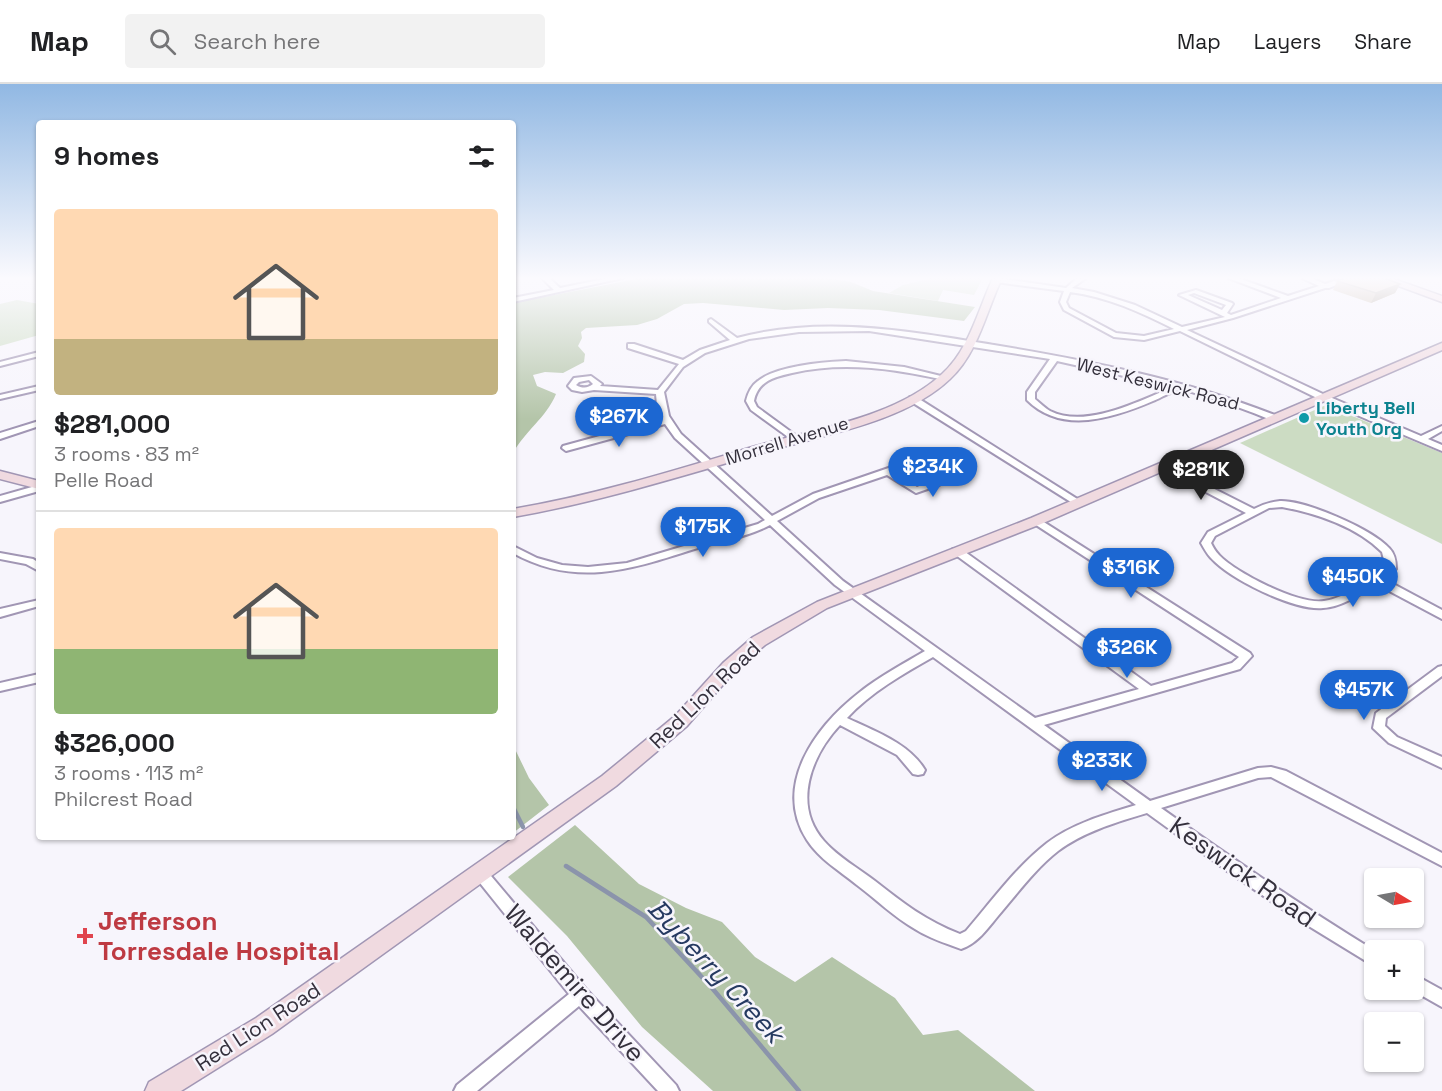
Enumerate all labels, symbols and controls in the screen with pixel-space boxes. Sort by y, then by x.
search box [125,14,545,68]
text: Map [30,23,89,59]
icon: search [146,25,179,58]
text: Search here [194,27,321,55]
text: Map [1177,28,1221,55]
text: Layers [1254,28,1321,55]
text: Share [1354,28,1412,55]
text: 9 homes [54,139,159,173]
icon: filters [465,140,498,173]
icon: home [222,248,330,356]
street label: West Keswick Road [1074,352,1242,415]
place label: Liberty Bell Youth Org [1316,396,1415,440]
pin: $267K [577,397,661,448]
text: $267K [589,403,649,429]
text: $281,000 [54,407,170,441]
street label: Morrell Avenue [723,411,851,470]
marker: Liberty Bell Youth Org [1297,411,1311,425]
text: 3 rooms · 83 m² [54,441,199,467]
pin: $234K [891,447,975,498]
pin: $281K [1159,450,1243,501]
text: $234K [902,453,964,479]
text: $281K [1172,456,1230,482]
text: Pelle Road [54,467,153,493]
pin: $175K [661,507,745,558]
text: $175K [675,513,731,539]
pin: $316K [1089,548,1173,599]
text: $316K [1102,554,1160,580]
pin: $450K [1311,557,1395,608]
text: $450K [1322,563,1384,589]
icon: home [222,567,330,675]
pin: $326K [1085,628,1169,679]
text: $326K [1096,634,1158,660]
street label: Red Lion Road [643,635,766,754]
pin: $457K [1322,670,1406,721]
text: $457K [1334,676,1394,702]
text: $326,000 [54,726,175,760]
pin: $233K [1060,741,1144,792]
text: $233K [1072,747,1132,773]
text: 3 rooms · 113 m² [54,760,203,786]
text: Philcrest Road [54,786,193,812]
street label: Keswick Road [1163,809,1323,935]
north arrow [1364,868,1424,928]
map controls [1364,868,1424,1072]
water label: Byberry Creek [640,891,795,1053]
street label: Waldemire Drive [497,897,653,1069]
place label: Jefferson Torresdale Hospital [98,904,340,968]
marker: Jefferson Torresdale Hospital [76,927,94,945]
button: + [1364,940,1424,1000]
street label: Red Lion Road [190,976,325,1077]
button: − [1364,1012,1424,1072]

